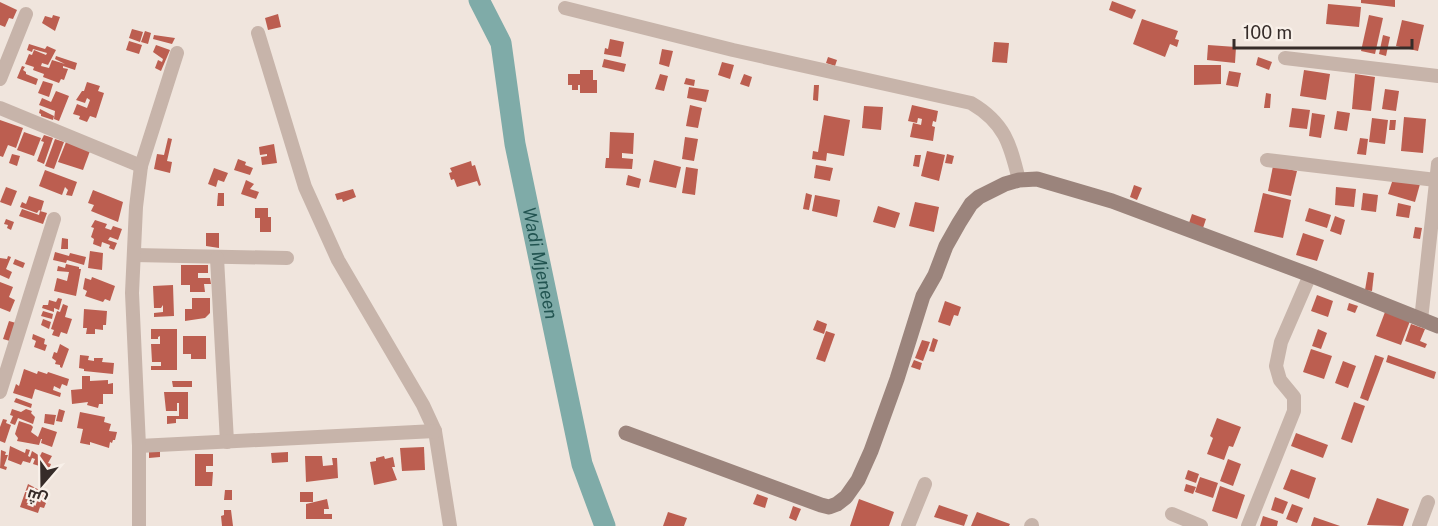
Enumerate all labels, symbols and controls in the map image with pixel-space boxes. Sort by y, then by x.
scale bar [1234,12,1412,50]
text: 100 m [1243,22,1292,43]
water label: Wadi Mjeneen [518,205,562,321]
north arrow [12,454,72,514]
text: ش [24,485,50,510]

